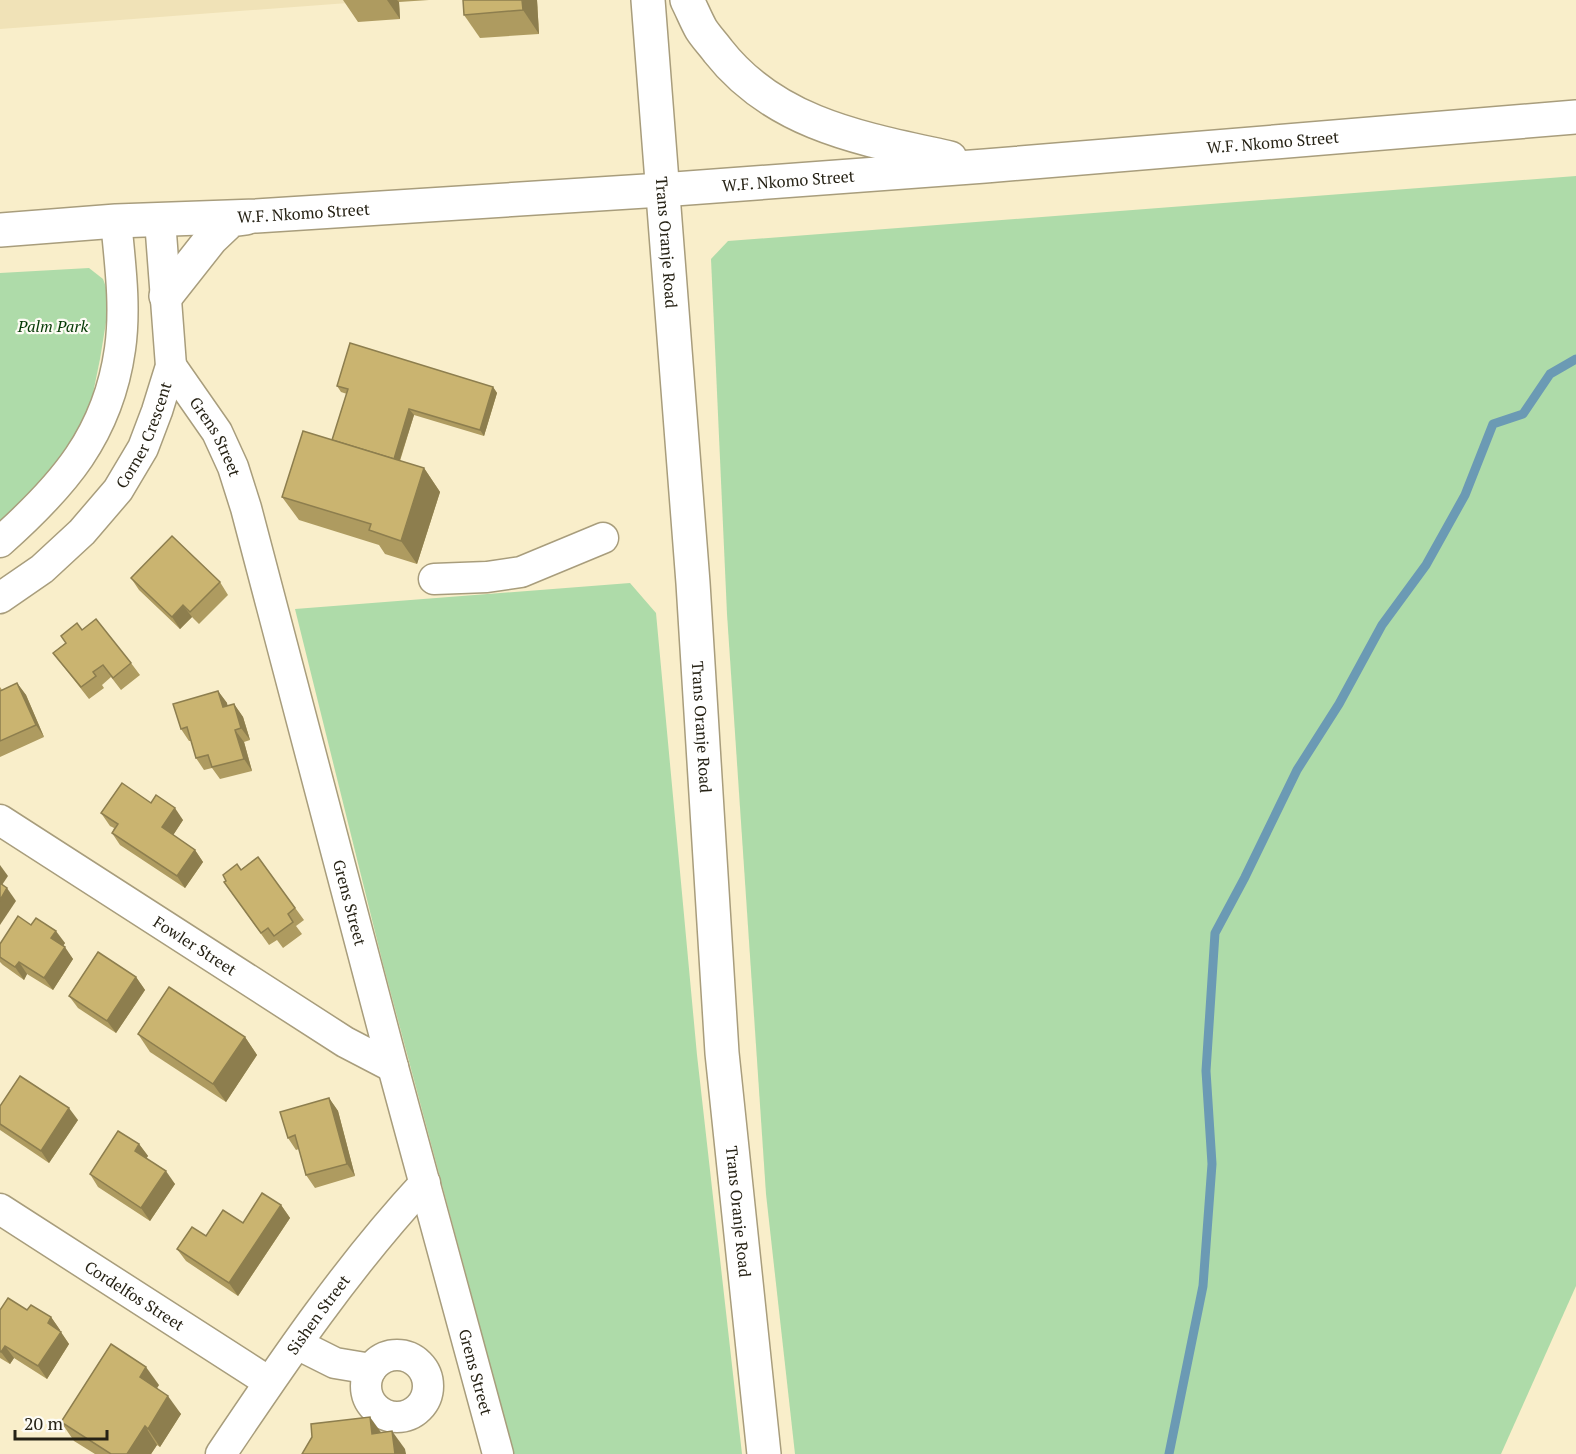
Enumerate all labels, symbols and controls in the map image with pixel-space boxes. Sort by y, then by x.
street label: W.F. Nkomo Street [1206,126,1340,159]
street label: W.F. Nkomo Street [721,165,855,196]
street label: Trans Oranje Road [651,176,683,309]
street label: W.F. Nkomo Street [237,198,370,228]
park label: Palm Park [17,315,89,337]
street label: Corner Crescent [110,379,176,492]
street label: Grens Street [185,392,246,479]
street label: Trans Oranje Road [687,660,717,794]
street label: Grens Street [328,857,372,948]
street label: Fowler Street [149,911,241,980]
street label: Trans Oranje Road [721,1145,756,1278]
street label: Cordelfos Street [81,1255,189,1336]
street label: Sishen Street [281,1270,355,1359]
street label: Grens Street [454,1327,498,1418]
scale bar [15,1403,106,1441]
text: 20 m [24,1411,64,1435]

